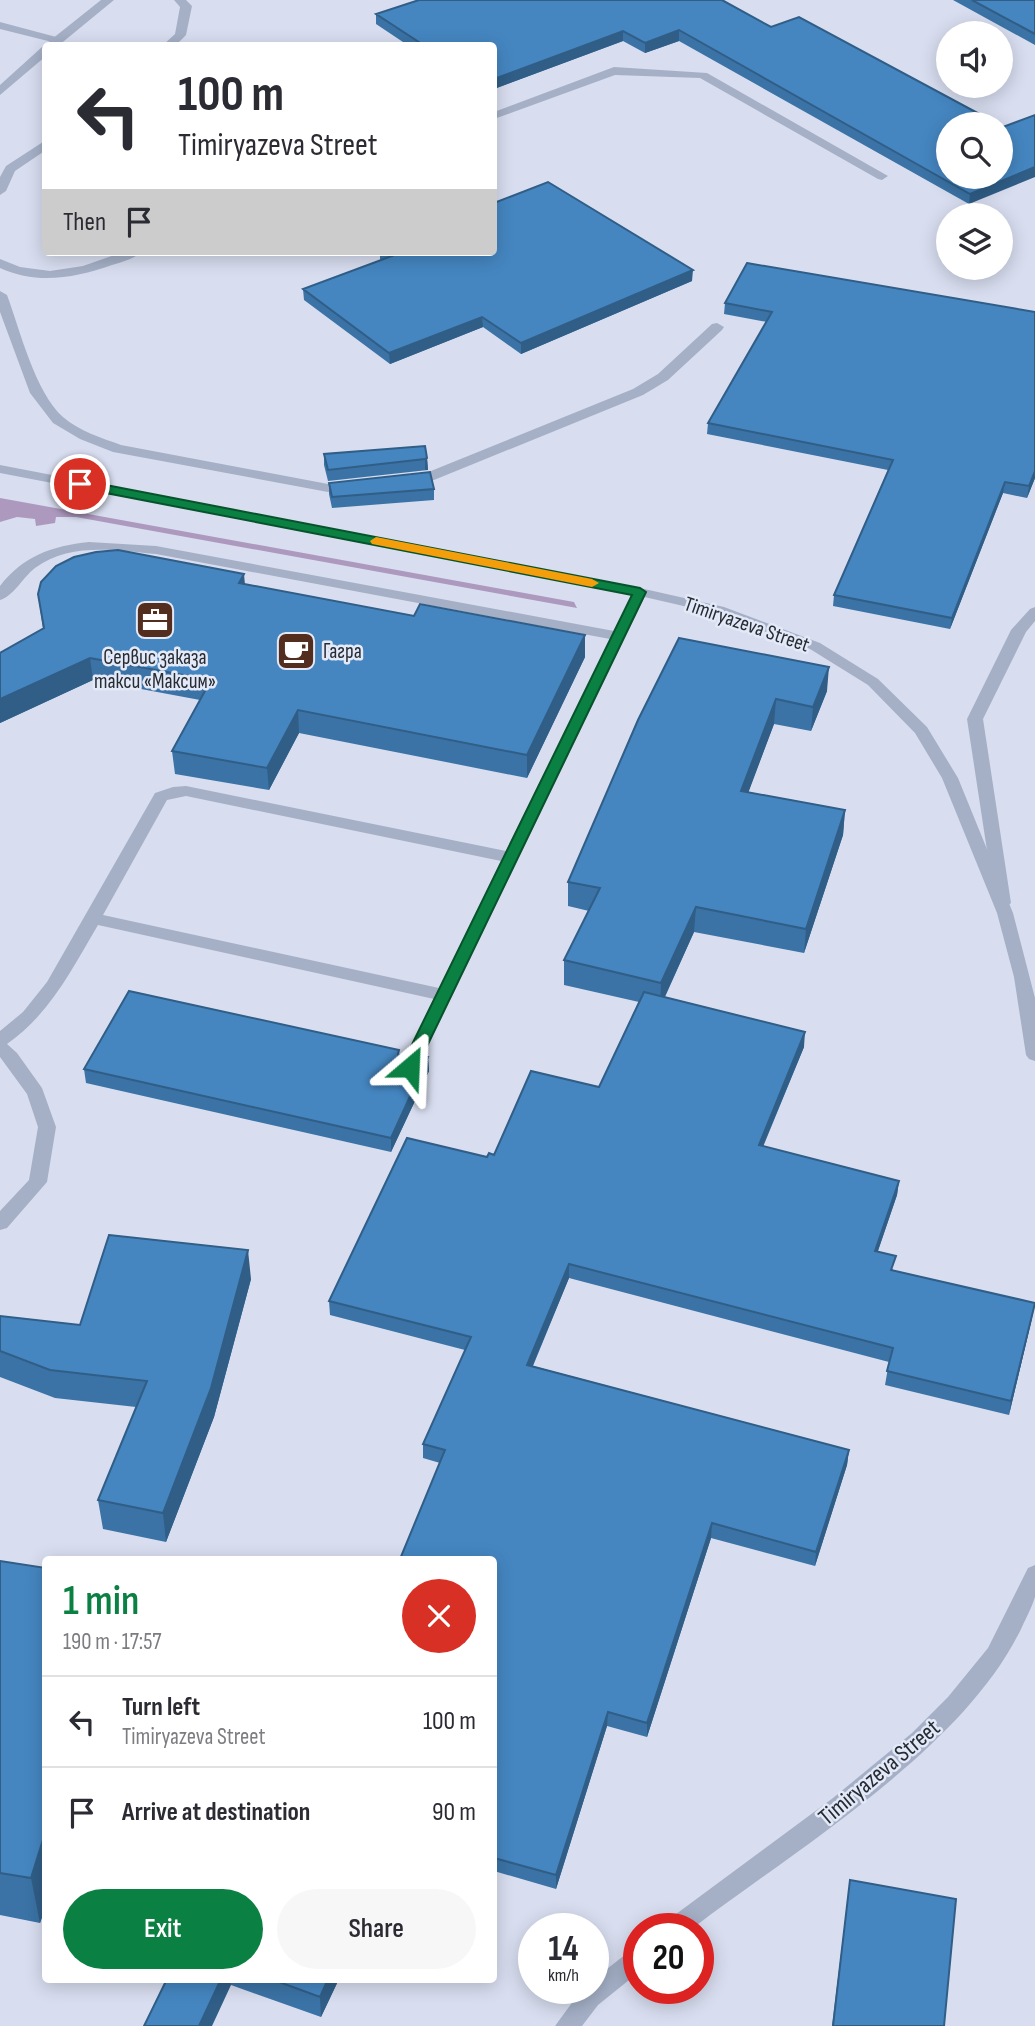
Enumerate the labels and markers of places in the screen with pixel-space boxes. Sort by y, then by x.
pin [50,454,110,514]
office icon: Сервис заказа такси «Максим» [134,599,176,641]
cafe icon: Гагра [275,630,317,672]
place label: Гагра [323,639,362,664]
place label: Сервис заказа такси «Максим» [94,645,216,694]

